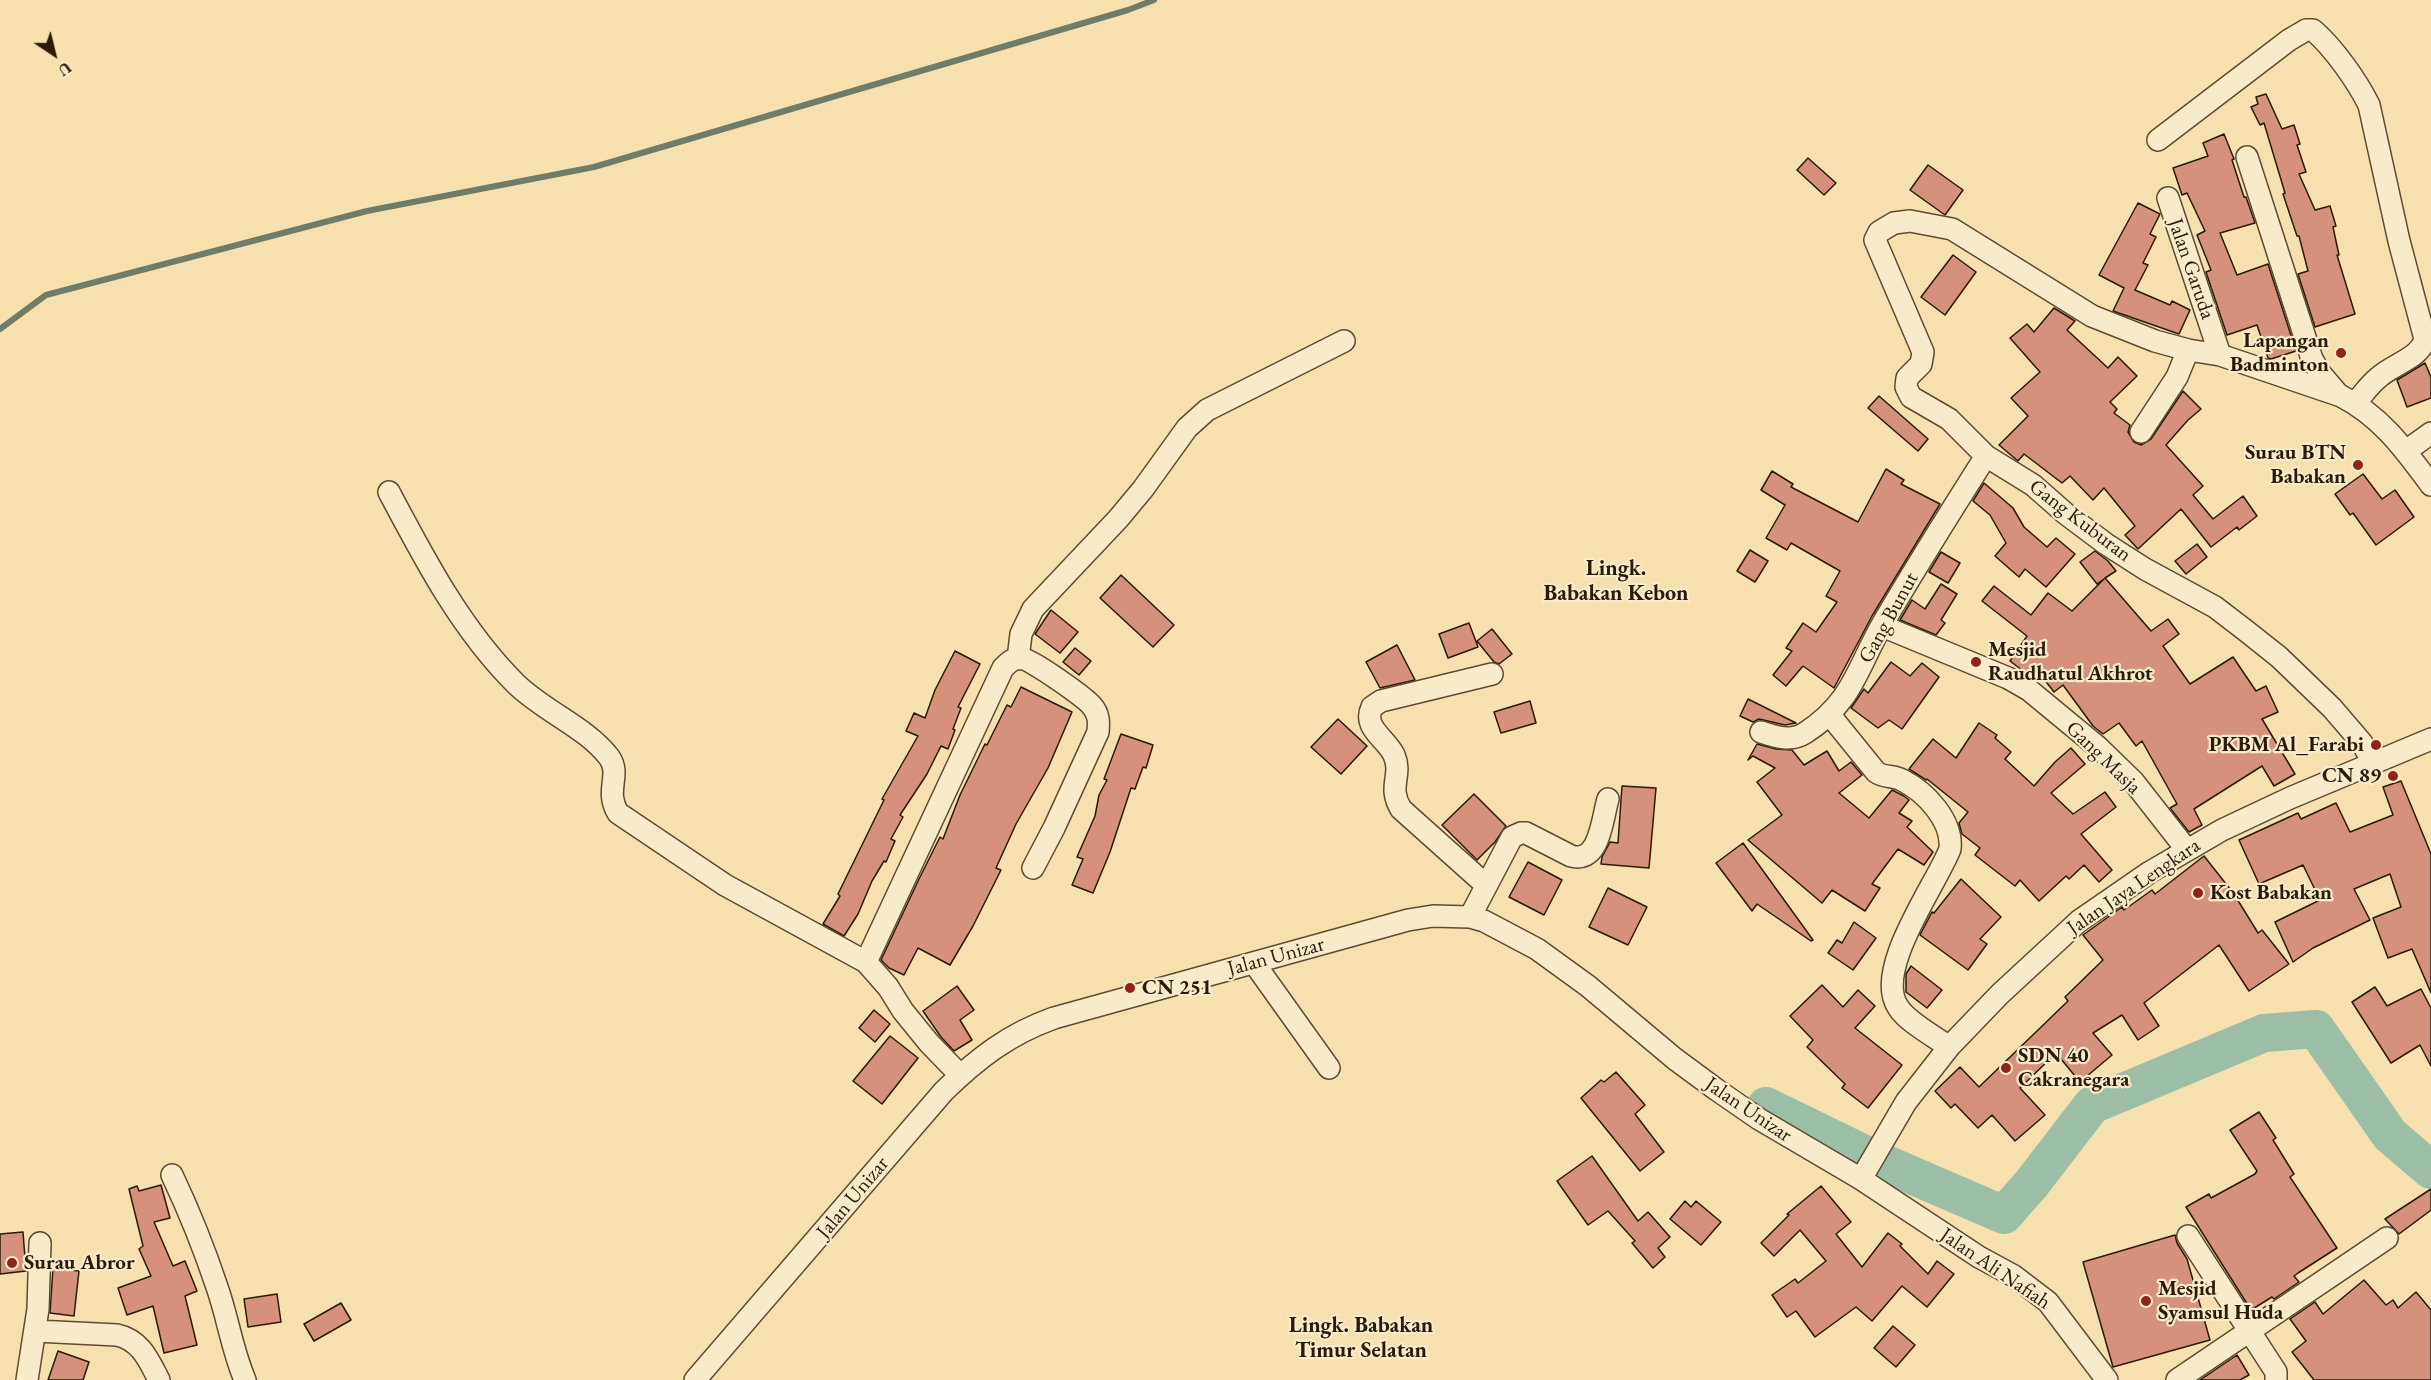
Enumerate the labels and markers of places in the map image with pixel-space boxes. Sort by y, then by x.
place label: Lapangan Badminton [2230,328,2329,378]
marker: Lapangan Badminton [2334,346,2348,360]
place label: Surau BTN Babakan [2245,440,2346,490]
marker: Surau BTN Babakan [2351,458,2365,472]
place label: Mesjid Raudhatul Akhrot [1988,637,2153,687]
marker: Mesjid Raudhatul Akhrot [1969,655,1983,669]
place label: PKBM Al_Farabi [2209,732,2364,758]
marker: PKBM Al_Farabi [2369,738,2383,752]
place label: CN 89 [2322,763,2381,789]
marker: CN 89 [2386,769,2400,783]
place label: Kost Babakan [2210,880,2332,906]
marker: Kost Babakan [2191,886,2205,900]
place label: CN 251 [1142,975,1212,1001]
marker: CN 251 [1123,981,1137,995]
place label: SDN 40 Cakranegara [2018,1043,2129,1093]
marker: SDN 40 Cakranegara [1999,1061,2013,1075]
place label: Surau Abror [24,1250,135,1276]
marker: Surau Abror [5,1256,19,1270]
place label: Mesjid Syamsul Huda [2158,1276,2283,1326]
marker: Mesjid Syamsul Huda [2139,1294,2153,1308]

